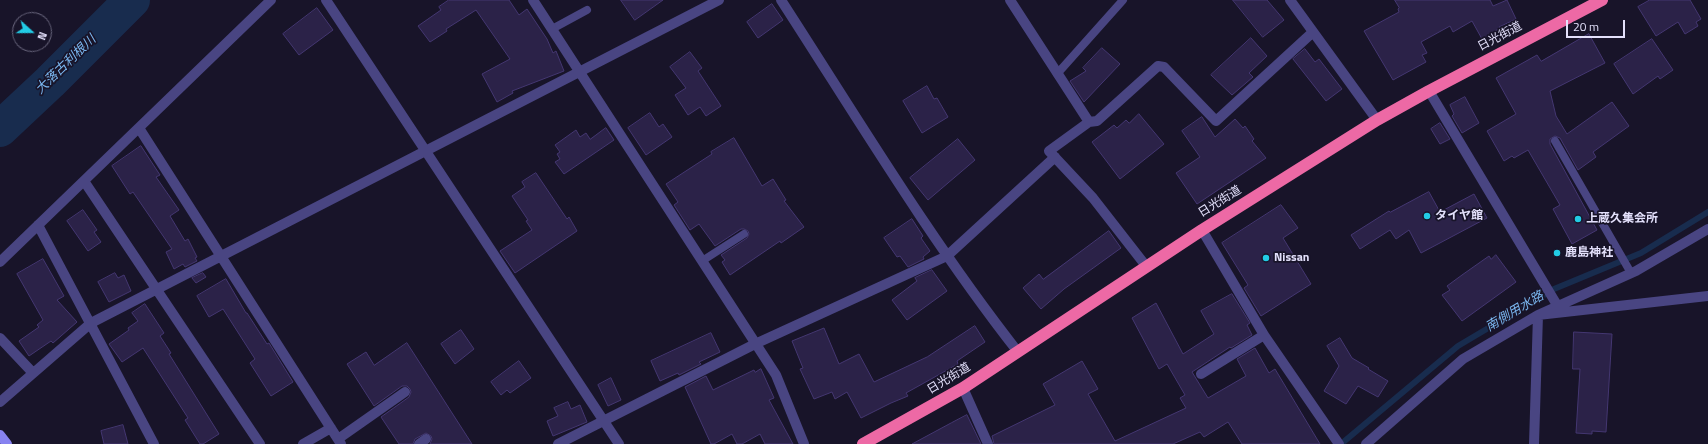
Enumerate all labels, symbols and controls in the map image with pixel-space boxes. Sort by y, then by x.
north arrow [12,12,52,52]
scale bar [1568,12,1627,38]
text: 20 m [1573,17,1599,36]
street label: 日光街道 [1475,19,1525,55]
text: N [33,30,51,42]
water label: 大落古利根川 [33,32,99,98]
street label: 日光街道 [1196,183,1244,221]
place label: タイヤ館 [1435,209,1483,223]
marker: タイヤ館 [1422,211,1432,221]
place label: 上蔵久集会所 [1586,212,1658,226]
marker: 上蔵久集会所 [1573,214,1583,224]
place label: 鹿島神社 [1565,246,1613,260]
marker: 鹿島神社 [1552,248,1562,258]
place label: Nissan [1274,251,1310,265]
marker: Nissan [1261,253,1271,263]
water label: 南側用水路 [1483,289,1547,335]
street label: 日光街道 [925,360,973,398]

